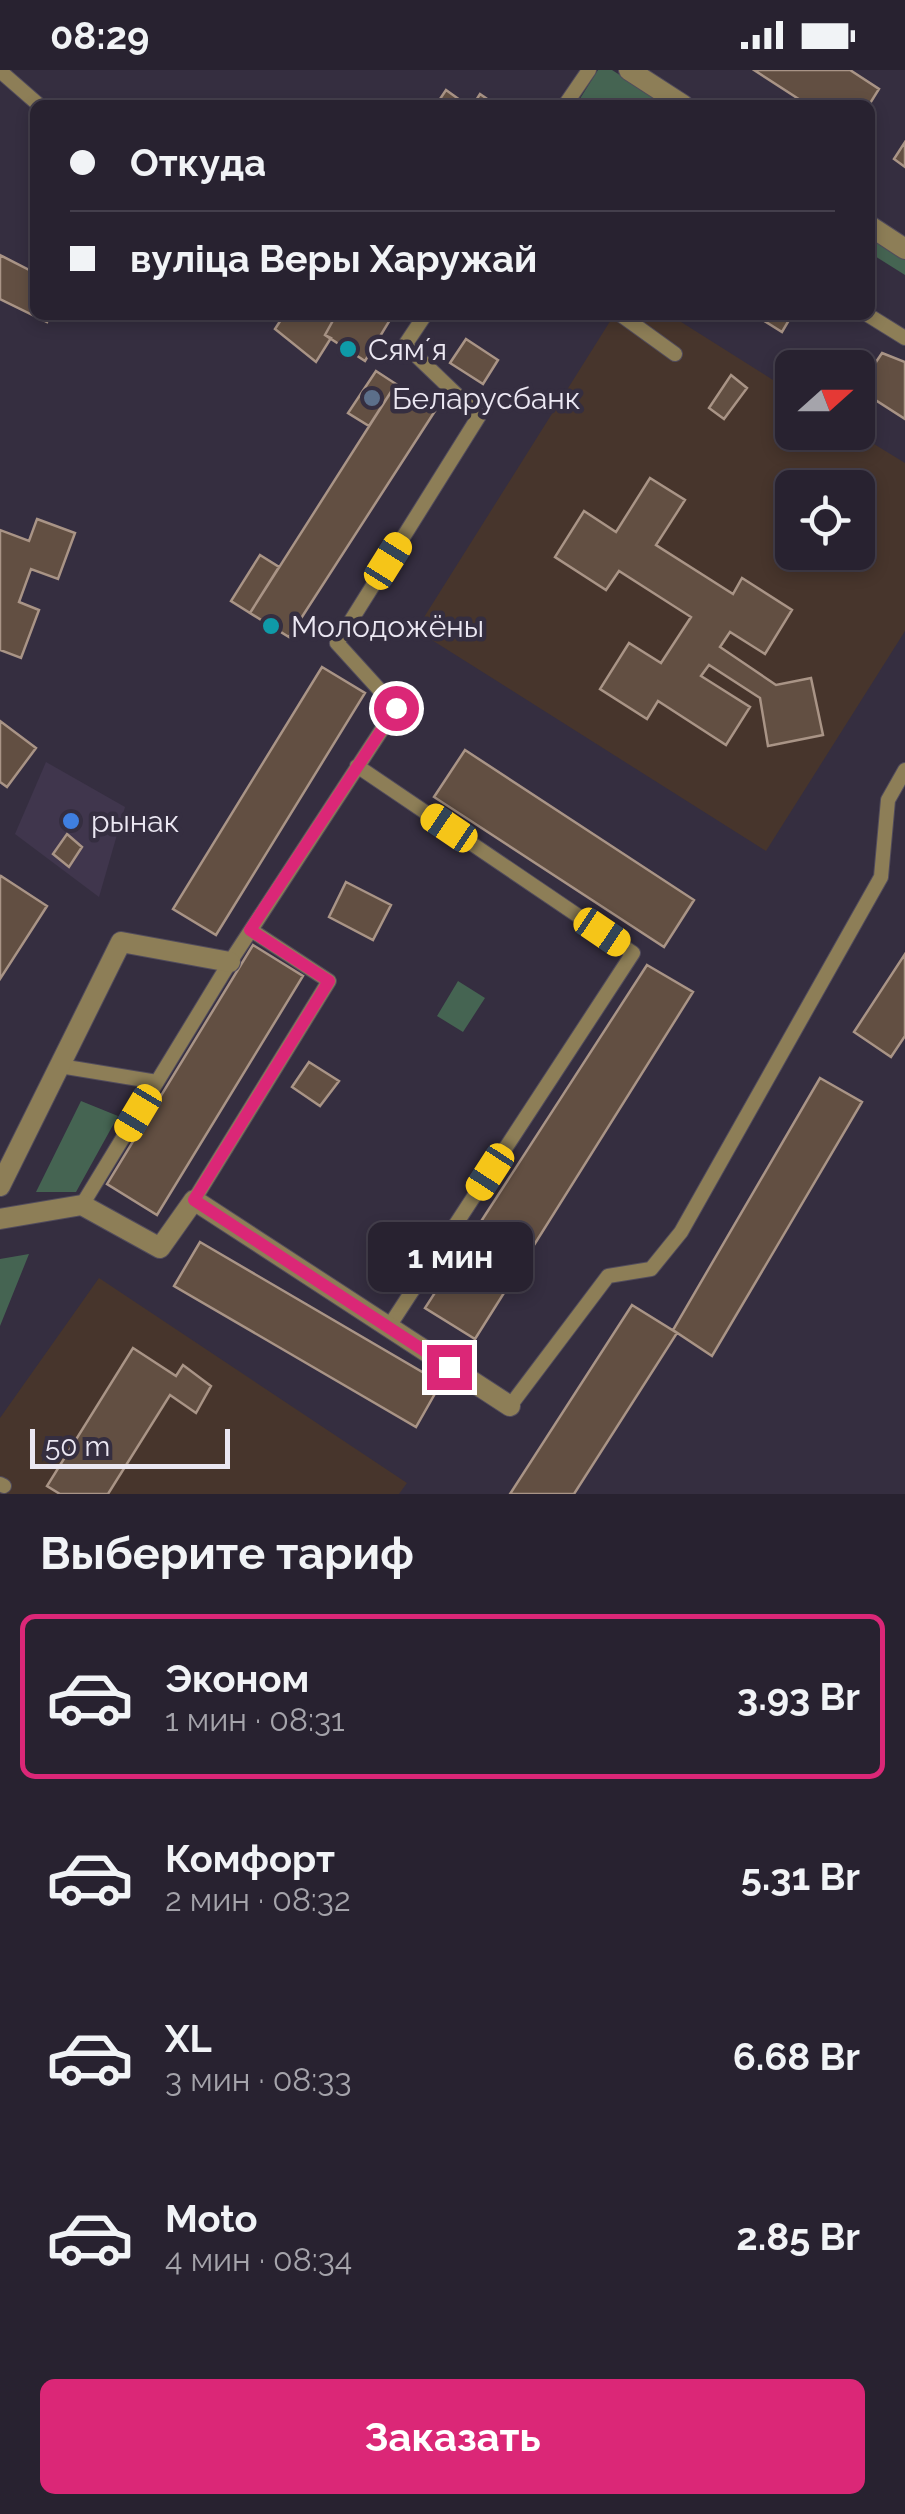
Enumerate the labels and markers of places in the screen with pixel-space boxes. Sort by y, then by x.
place label: Сямʼя [368,332,447,367]
marker: Сямʼя [337,338,359,360]
place label: Беларусбанк [392,381,580,416]
marker: Беларусбанк [361,387,383,409]
place label: Молодожёны [291,609,484,644]
marker: Молодожёны [260,615,282,637]
place label: рынак [91,804,179,839]
marker: рынак [60,810,82,832]

